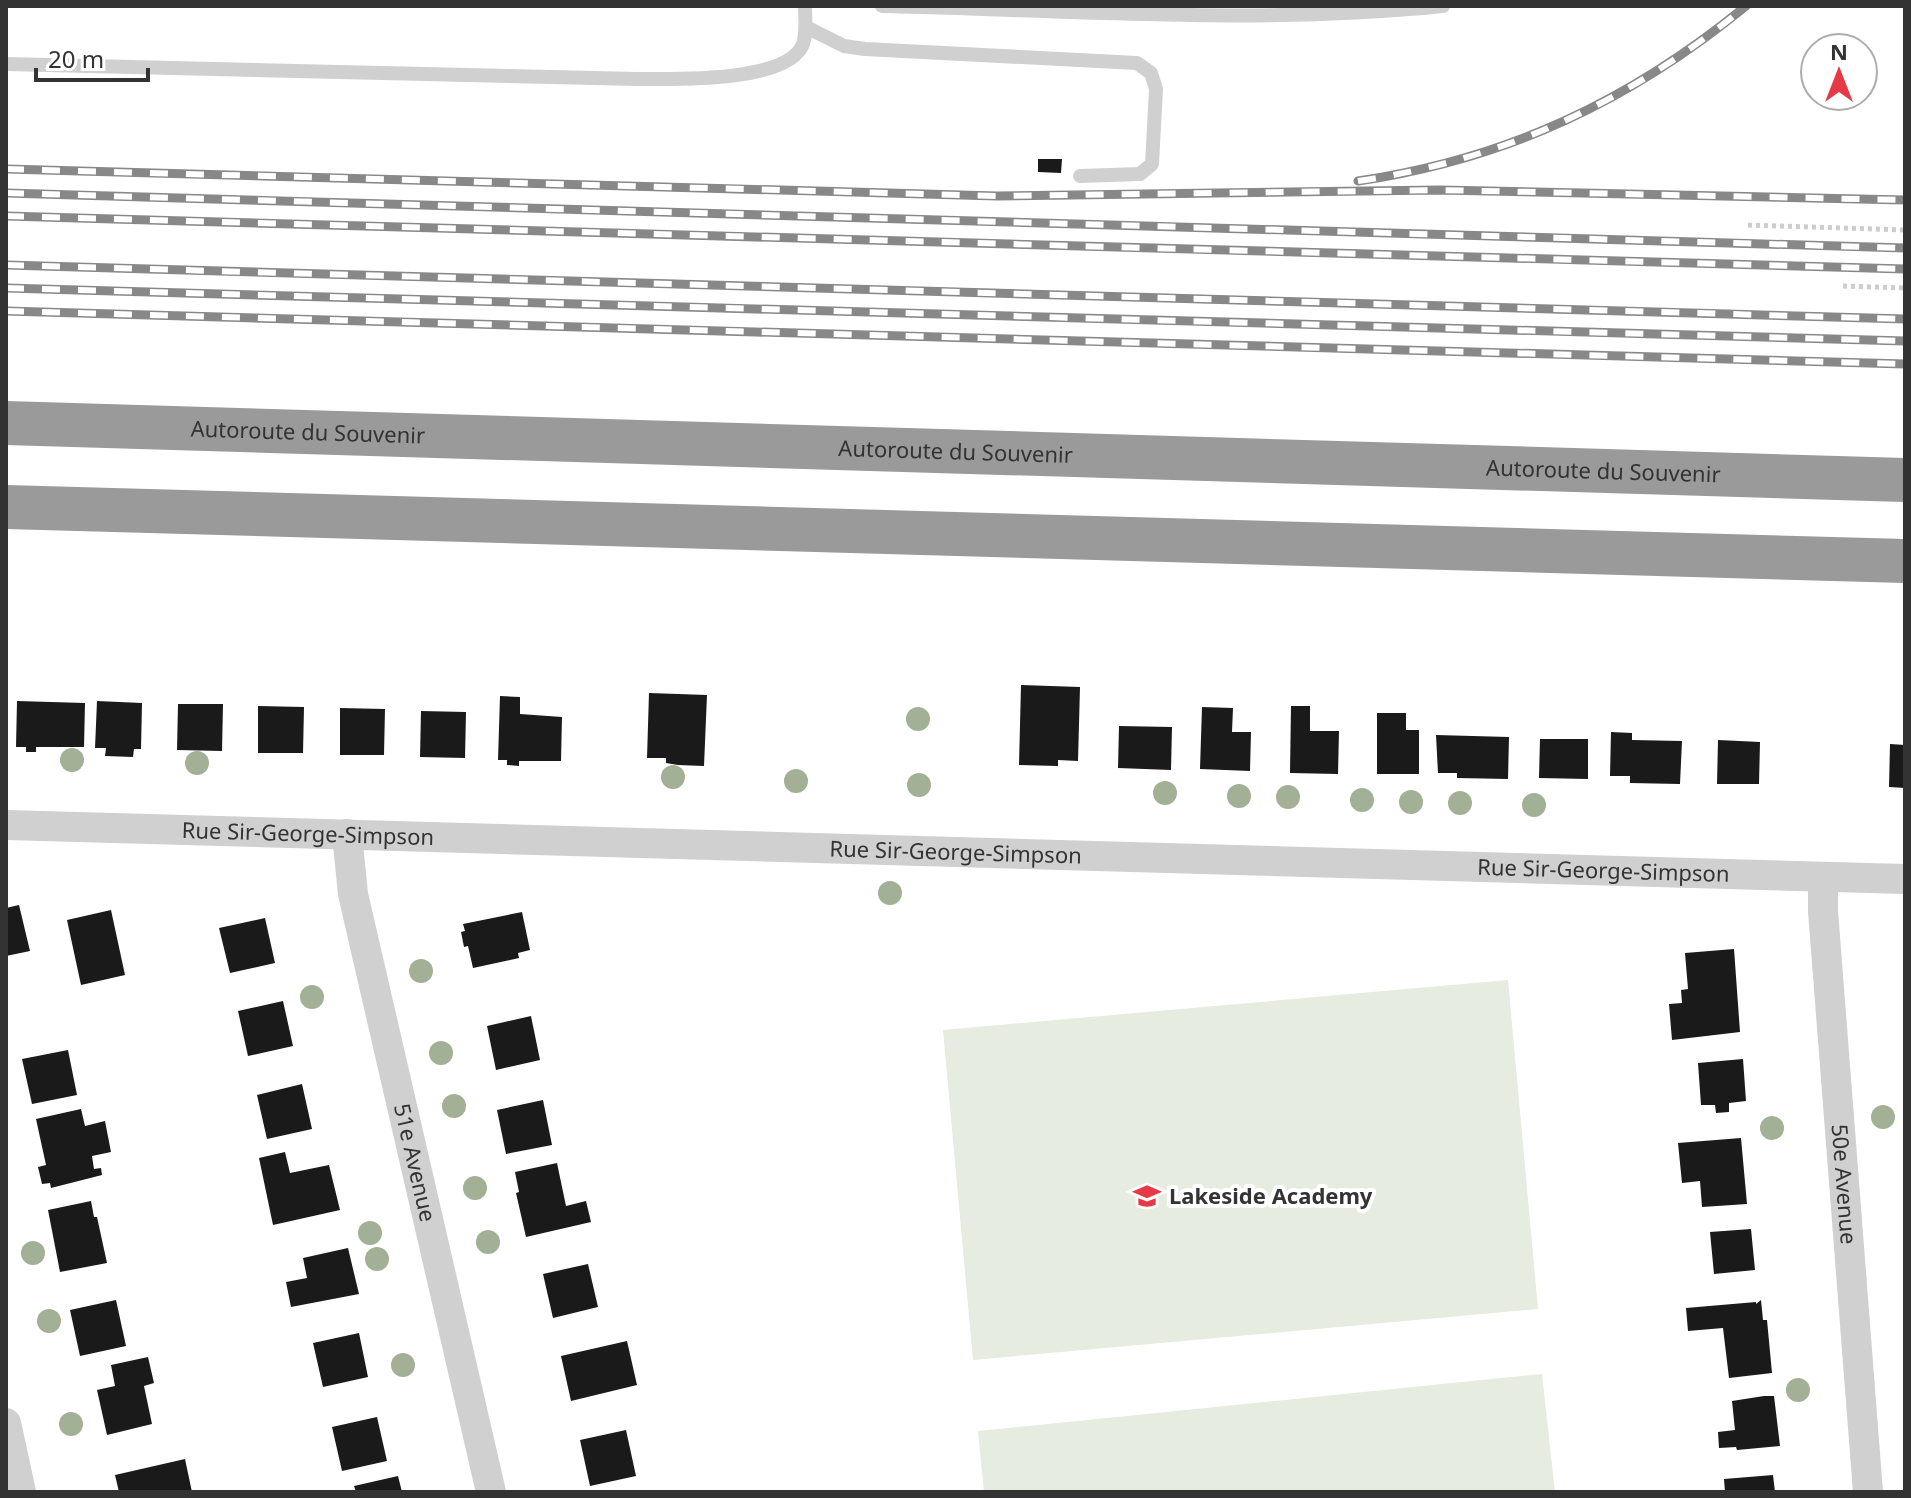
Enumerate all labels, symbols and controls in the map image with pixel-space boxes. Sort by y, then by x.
scale bar [36,32,148,82]
north arrow [1799,32,1879,112]
text: N [1830,36,1848,66]
text: 20 m [48,42,104,75]
street label: Autoroute du Souvenir [190,413,426,450]
street label: Autoroute du Souvenir [838,432,1073,469]
street label: Autoroute du Souvenir [1486,451,1721,488]
street label: Rue Sir-George-Simpson [181,814,435,851]
street label: Rue Sir-George-Simpson [829,832,1082,870]
street label: Rue Sir-George-Simpson [1477,851,1730,888]
street label: 51e Avenue [388,1100,444,1225]
street label: 50e Avenue [1826,1123,1865,1245]
place label: Lakeside Academy [1169,1180,1373,1210]
school or university icon: Lakeside Academy [1132,1181,1162,1211]

